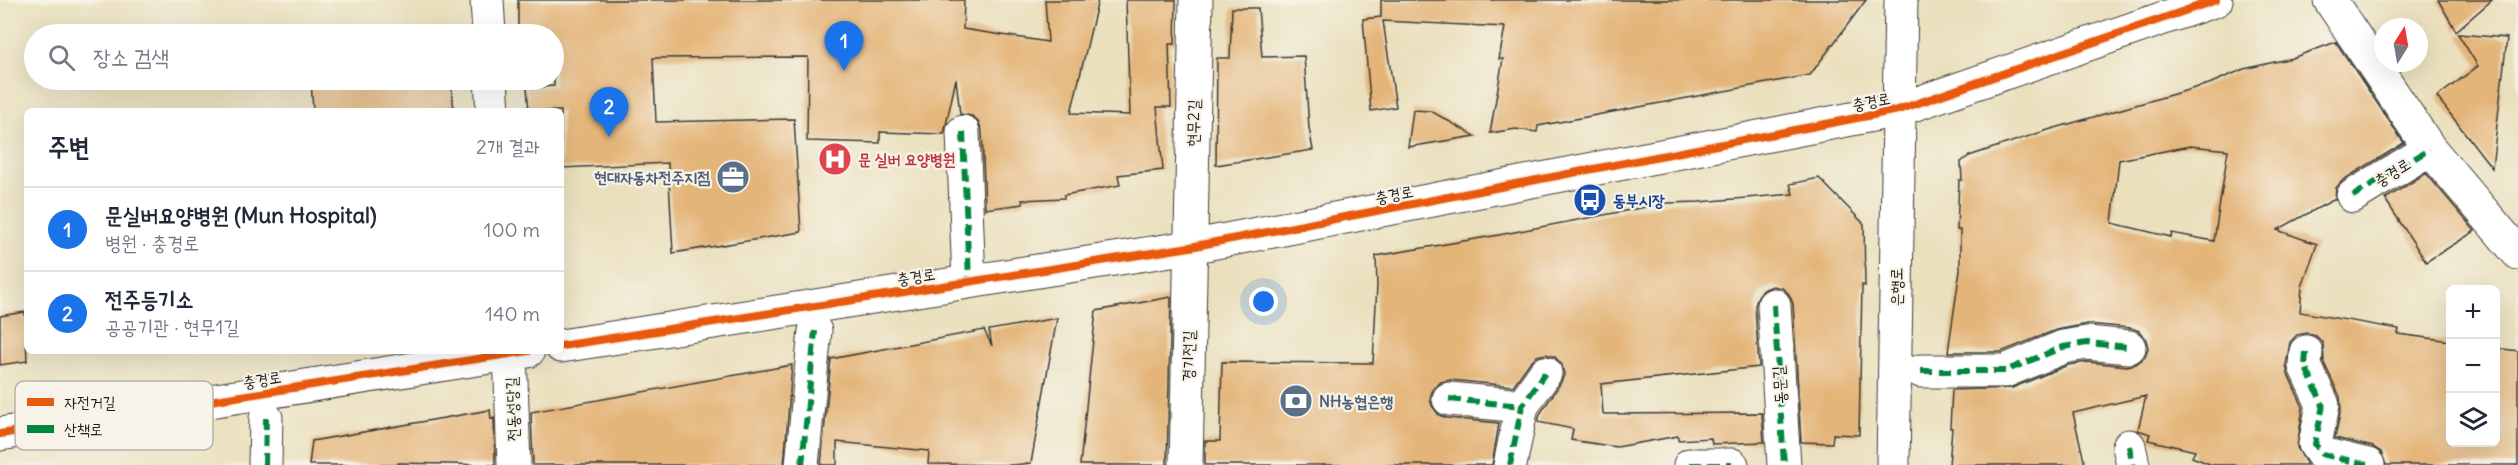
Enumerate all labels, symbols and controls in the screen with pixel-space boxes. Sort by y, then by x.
north arrow [2374,18,2428,72]
pin: 1 [824,22,864,71]
search box [24,24,564,90]
icon: search [45,41,78,74]
text: 장소 검색 [93,43,169,71]
street label: 충경로 [1850,87,1892,115]
pin: 2 [590,88,628,137]
street label: 현무2길 [1183,99,1203,147]
text: 주변 [48,130,90,163]
text: 2개 결과 [476,134,540,159]
hospital icon: 문 실버 요양병원 [817,141,853,177]
place label: 문 실버 요양병원 [858,149,956,169]
street label: 충경로 [2370,153,2414,191]
office icon: 현대자동차전주지점 [715,159,751,195]
place label: 현대자동차전주지점 [594,167,710,187]
street label: 충경로 [1373,180,1415,208]
bus stop icon: 동부시장 [1572,182,1608,218]
place label: 동부시장 [1613,190,1665,210]
text: 문실버요양병원 (Mun Hospital) [105,201,377,229]
text: 1 [64,217,71,242]
text: 100 m [483,217,540,242]
text: 병원 · 충경로 [105,230,199,255]
street label: 충경로 [895,263,937,289]
street label: 은행로 [1886,268,1906,306]
text: 전주등기소 [105,285,194,313]
map controls [2446,285,2500,447]
button: + [2446,285,2500,339]
your location [1249,287,1278,316]
text: 2 [62,301,73,326]
text: 140 m [485,301,540,326]
text: 공공기관 · 현무1길 [105,314,240,339]
street label: 경기전길 [1178,330,1198,382]
button: − [2446,339,2500,393]
street label: 동문길 [1768,365,1790,405]
street label: 충경로 [241,366,283,392]
street label: 전동성당길 [501,376,523,442]
legend [15,381,213,450]
bank icon: NH농협은행 [1278,383,1314,419]
place label: NH농협은행 [1319,391,1393,411]
text: 자전거길 [64,392,116,412]
button: layers [2446,393,2500,447]
text: 산책로 [64,419,103,439]

